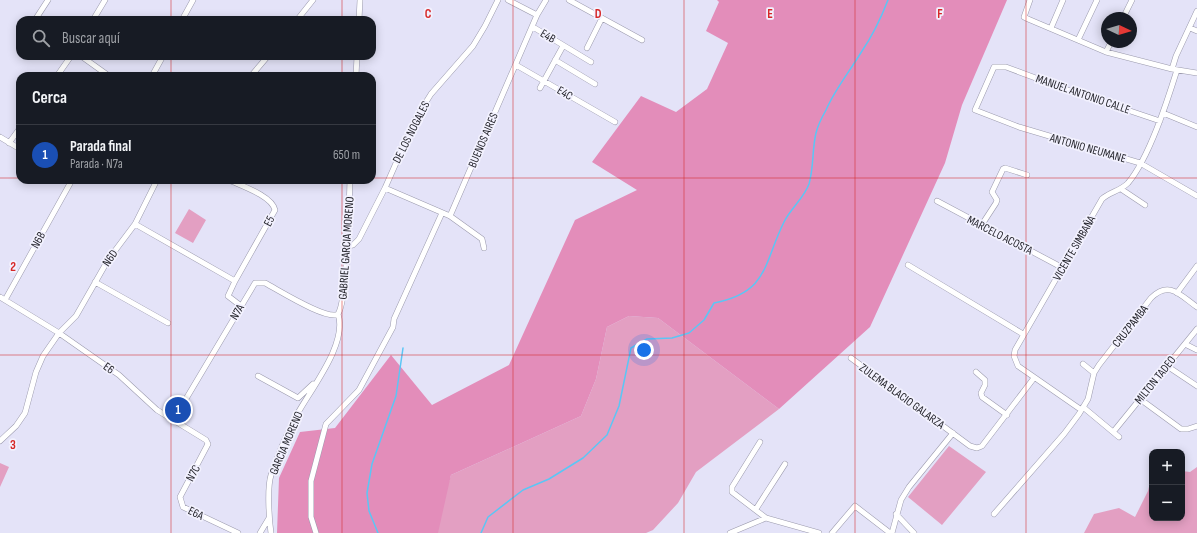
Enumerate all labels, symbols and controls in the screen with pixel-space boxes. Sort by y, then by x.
text: C [425,6,432,22]
text: D [595,6,602,22]
text: E [767,6,773,22]
text: F [937,6,943,22]
north arrow [1101,12,1137,48]
search box [16,16,376,60]
street label: E4B [537,26,558,47]
icon: search [30,27,52,49]
text: Buscar aquí [62,29,120,48]
street label: MANUEL ANTONIO CALLE [1034,71,1132,118]
street label: E4C [554,83,575,104]
text: Cerca [32,88,67,108]
street label: DE LOS NOGALES [389,99,433,166]
street label: BUENOS AIRES [465,110,502,170]
street label: ANTONIO NEUMANE [1047,130,1128,167]
text: Parada final [70,137,131,156]
text: 1 [42,147,48,163]
text: 650 m [333,147,360,163]
text: Parada · N7a [70,156,123,172]
street label: GABRIEL GARCIA MORENO [335,196,358,300]
street label: MARCELO ACOSTA [964,212,1036,259]
street label: VICENTE SIMBAÑA [1050,212,1100,284]
street label: E5 [261,213,278,229]
street label: N6B [28,229,49,251]
street label: N6D [99,247,122,270]
text: 2 [10,259,16,275]
street label: N7A [227,301,248,323]
street label: CRUZPAMBA [1109,301,1152,351]
your location [634,340,654,360]
street label: MILTON TADEO [1131,353,1180,408]
street label: E6 [100,359,117,377]
street label: ZULEMA BLACIO GALARZA [856,360,948,433]
pin: 1 [165,395,191,425]
street label: GARCIA MORENO [266,409,307,477]
text: 3 [10,437,16,453]
map controls [1149,449,1185,521]
button: + [1149,449,1185,485]
street label: N7C [183,462,204,484]
button: − [1149,485,1185,521]
street label: E6A [186,503,207,524]

